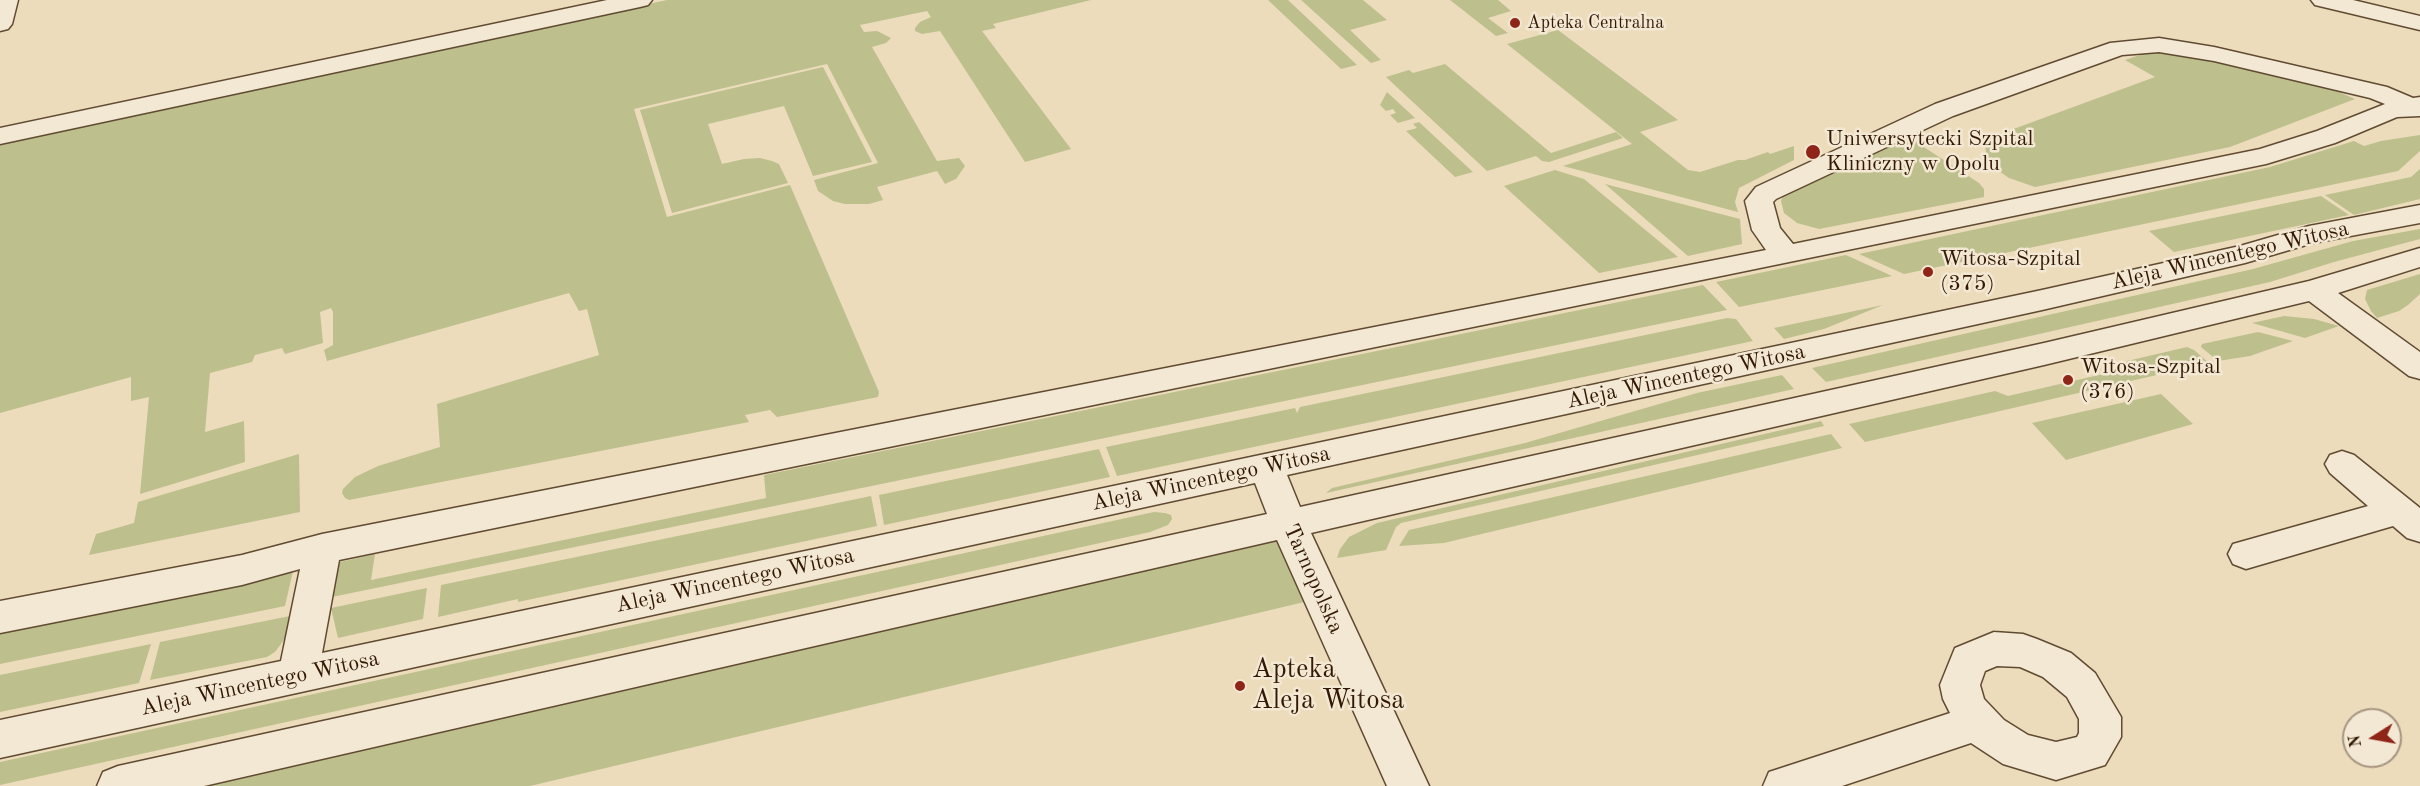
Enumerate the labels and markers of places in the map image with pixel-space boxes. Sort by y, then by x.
place label: Apteka Centralna [1527,12,1664,34]
marker: Apteka Centralna [1508,16,1522,30]
place label: Uniwersytecki Szpital Kliniczny w Opolu [1826,126,2033,178]
marker: Uniwersytecki Szpital Kliniczny w Opolu [1804,143,1822,161]
place label: Witosa-Szpital (375) [1940,246,2081,298]
marker: Witosa-Szpital (375) [1921,265,1935,279]
place label: Witosa-Szpital (376) [2080,354,2221,406]
marker: Witosa-Szpital (376) [2061,373,2075,387]
place label: Apteka Aleja Witosa [1252,654,1405,717]
marker: Apteka Aleja Witosa [1233,679,1247,693]

